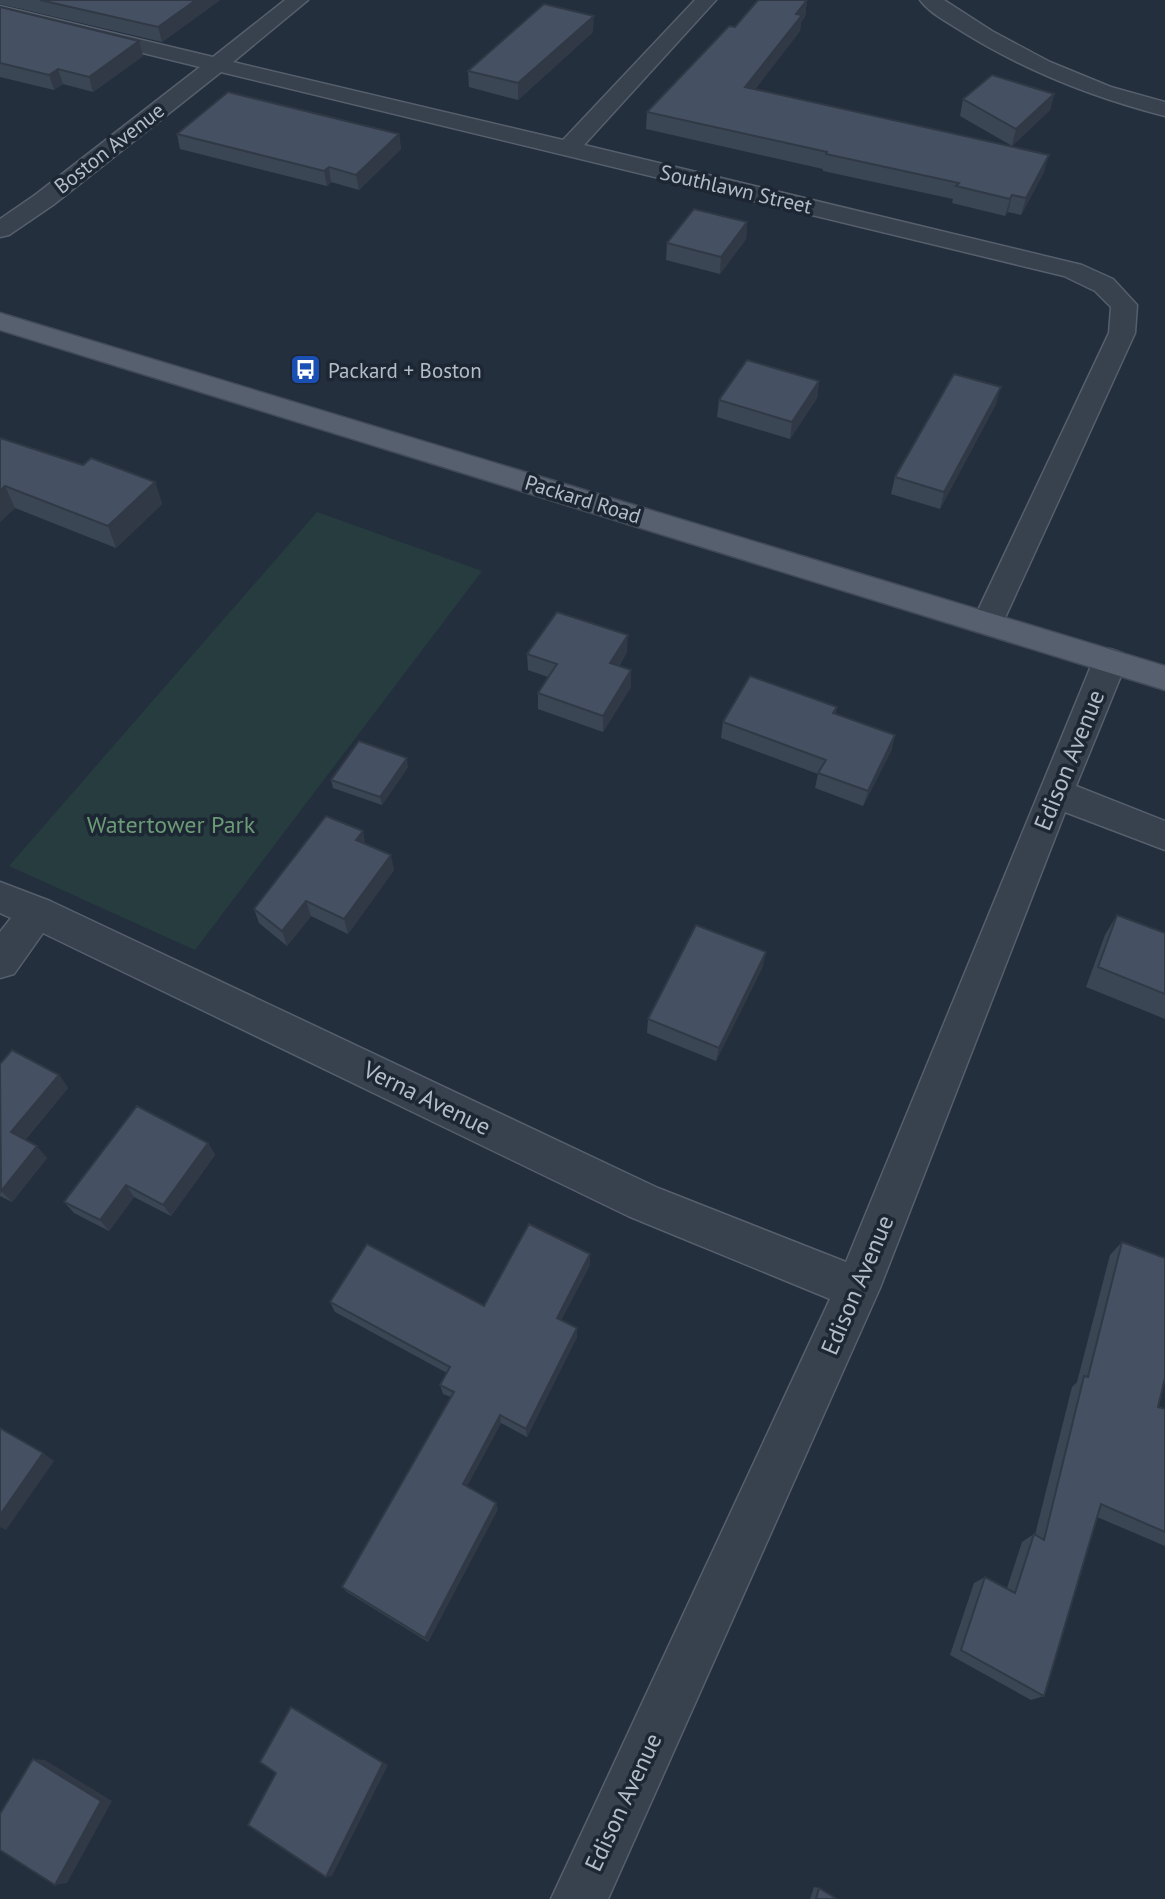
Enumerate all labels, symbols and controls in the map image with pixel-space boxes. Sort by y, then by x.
street label: Boston Avenue [48,97,170,199]
street label: Southlawn Street [657,158,815,220]
bus stop icon: Packard + Boston [288,353,322,387]
place label: Packard + Boston [328,357,482,384]
street label: Packard Road [522,469,644,529]
street label: Edison Avenue [1027,685,1111,835]
park label: Watertower Park [87,809,256,840]
street label: Verna Avenue [357,1053,496,1142]
street label: Edison Avenue [814,1210,900,1360]
street label: Edison Avenue [577,1728,669,1876]

